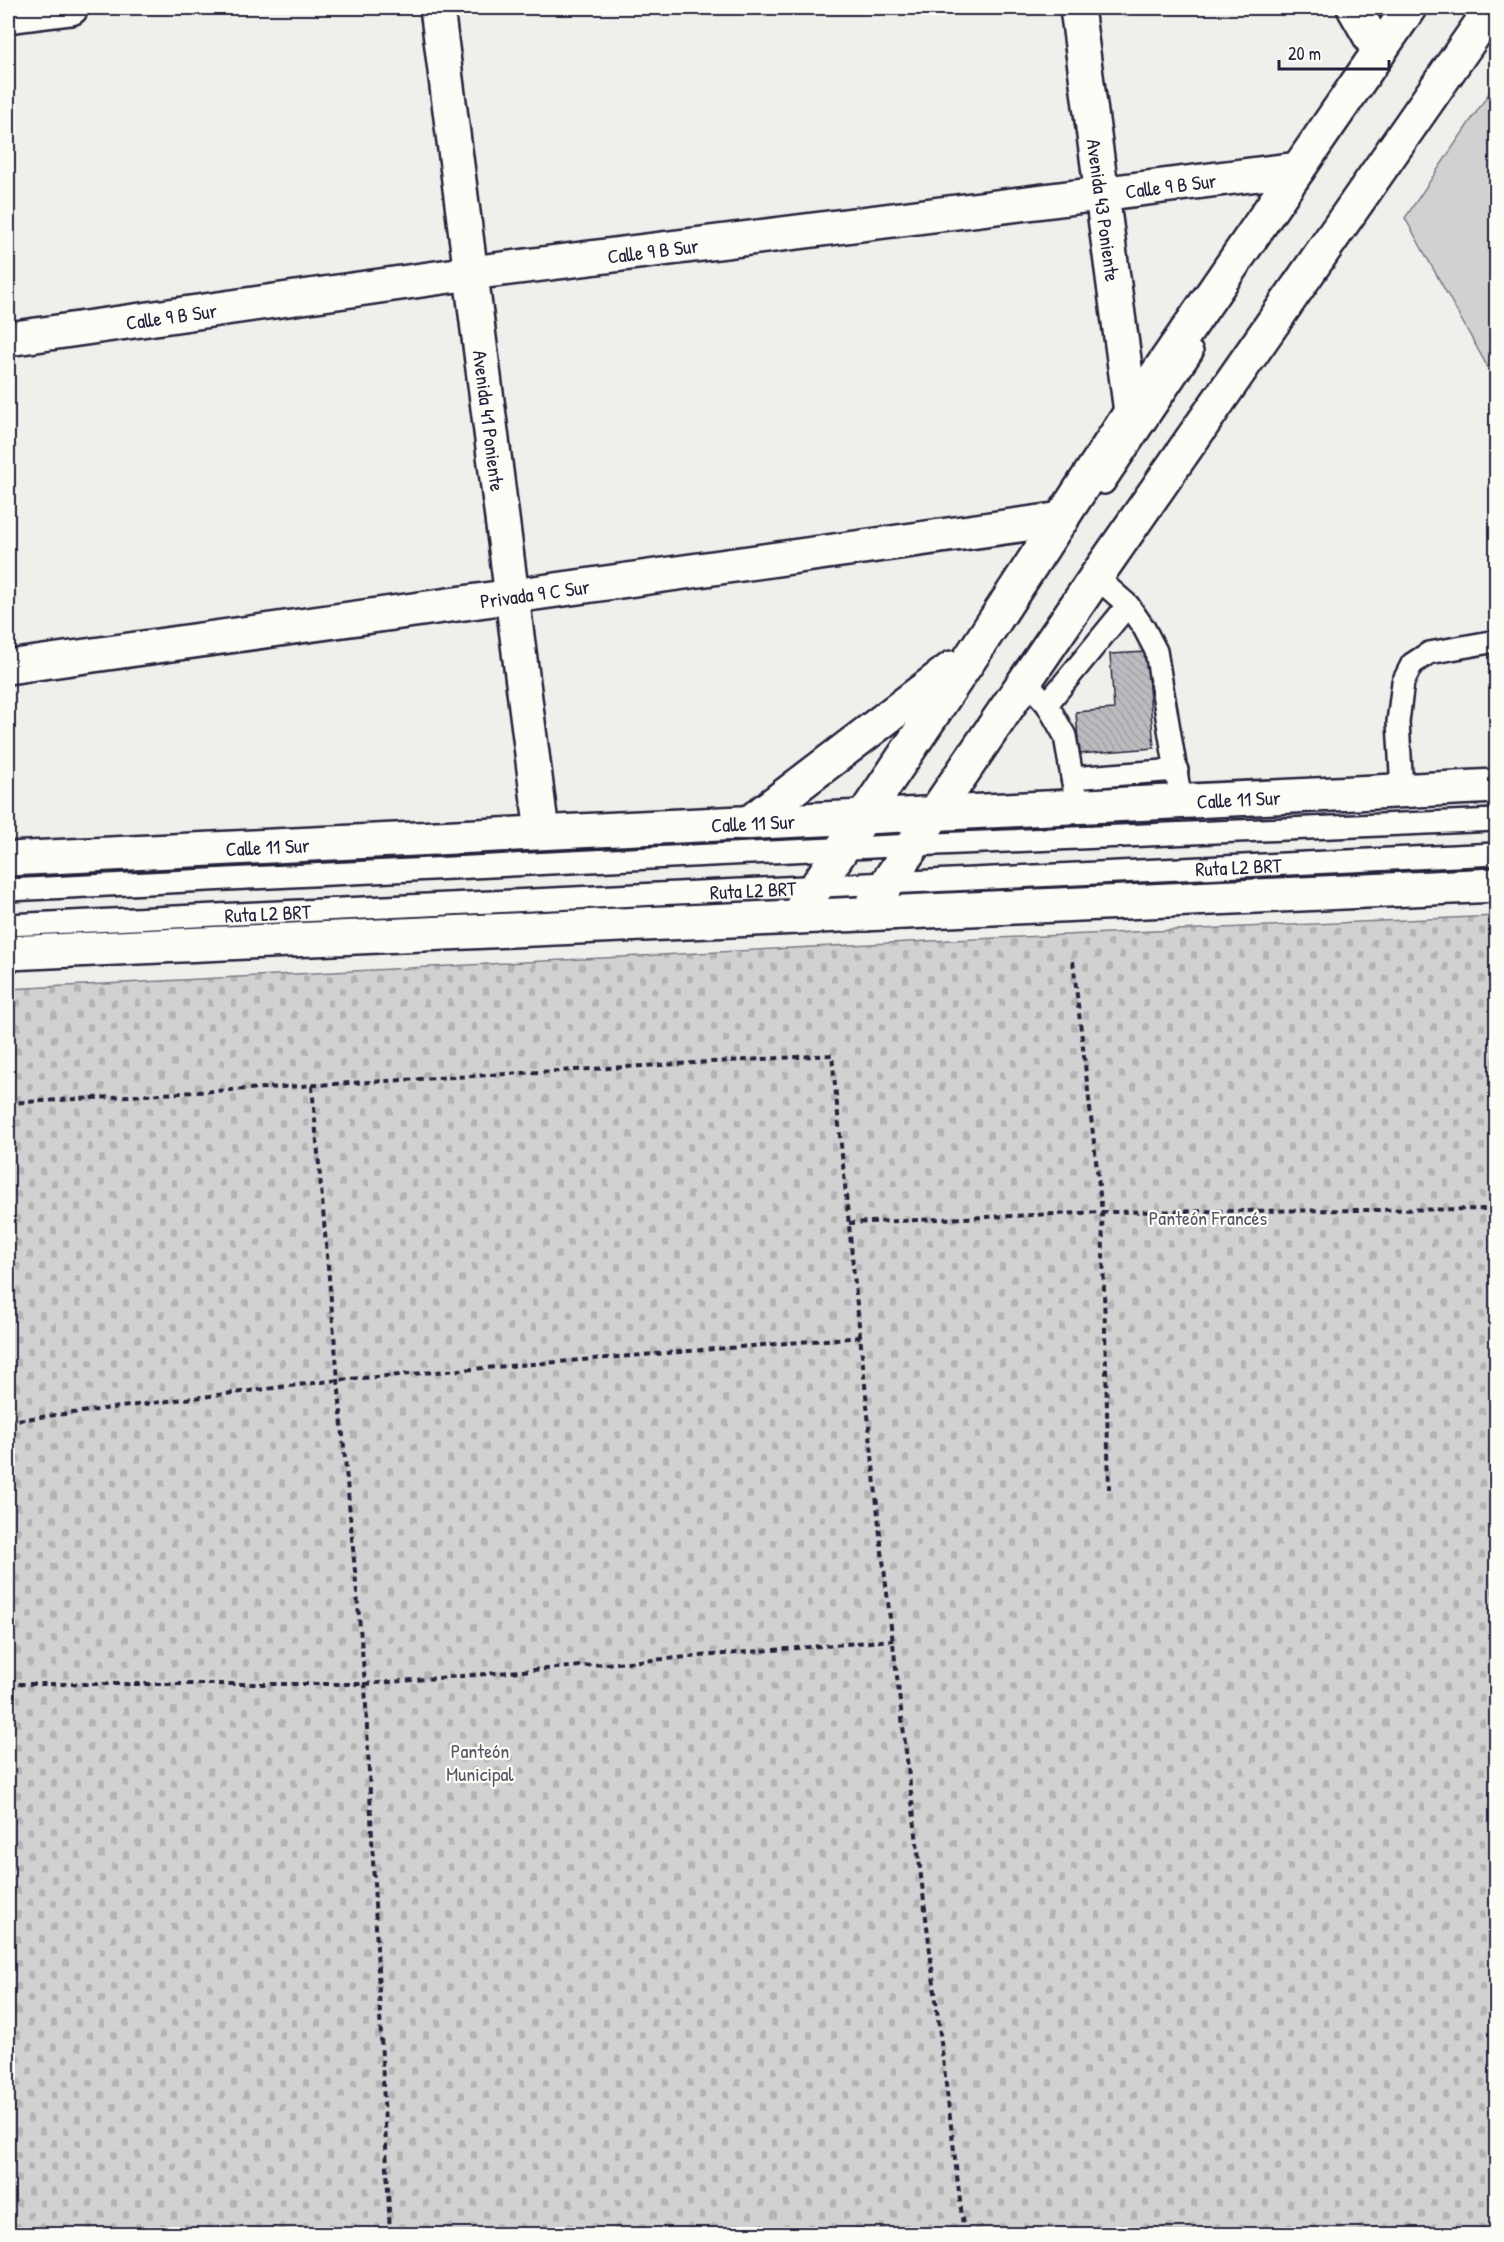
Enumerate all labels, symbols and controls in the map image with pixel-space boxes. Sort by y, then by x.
scale bar [1279,33,1388,71]
text: 20 m [1288,41,1321,66]
street label: Avenida 43 Poniente [1081,137,1127,283]
street label: Calle 9 B Sur [1124,166,1218,204]
street label: Calle 9 B Sur [606,231,700,269]
street label: Calle 9 B Sur [124,296,219,336]
street label: Avenida 41 Poniente [467,349,512,493]
street label: Privada 9 C Sur [478,572,592,614]
street label: Calle 11 Sur [1196,783,1281,814]
street label: Calle 11 Sur [710,807,796,838]
street label: Calle 11 Sur [225,831,311,862]
street label: Ruta L2 BRT [1195,851,1283,882]
street label: Ruta L2 BRT [709,874,798,905]
street label: Ruta L2 BRT [224,897,312,928]
park label: Panteón Francés [1149,1204,1268,1231]
park label: Panteón Municipal [446,1737,514,1787]

